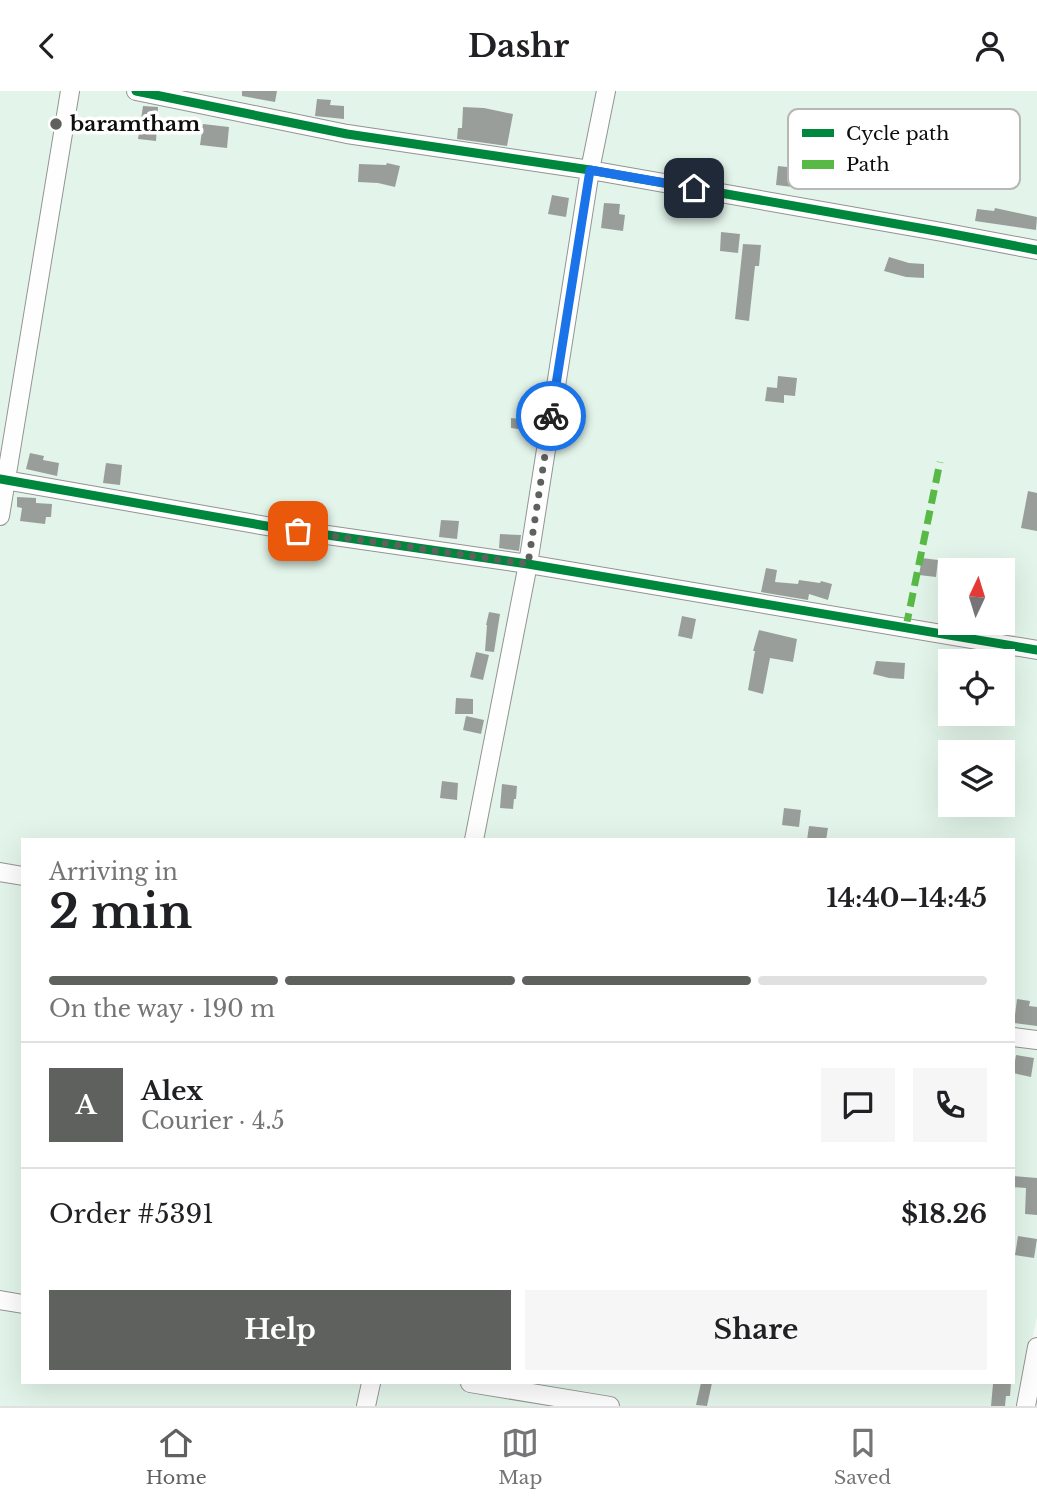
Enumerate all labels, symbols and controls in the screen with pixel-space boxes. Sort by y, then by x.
text: Dashr [468,26,569,66]
icon: back [28,27,66,65]
icon: person [971,27,1009,65]
legend [788,109,1020,189]
place label: baramtham [69,111,200,137]
marker: baramtham [48,116,64,132]
text: Cycle path [846,122,949,145]
text: Path [846,153,890,176]
pin [664,158,724,218]
icon: home [675,169,713,207]
courier [516,381,586,451]
icon: bike [532,397,570,435]
pin [268,501,328,561]
icon: bag [279,512,317,550]
north arrow [938,558,1015,635]
map controls [938,558,1015,817]
button: locate [938,649,1015,726]
button: layers [938,740,1015,817]
text: Arriving in [49,858,178,886]
text: 14:40–14:45 [826,882,987,914]
text: 2 min [49,883,192,940]
text: On the way · 190 m [49,995,275,1023]
button: chat [821,1068,895,1142]
button: phone [913,1068,987,1142]
text: Alex [141,1075,203,1107]
text: A [75,1089,97,1121]
text: Courier · 4.5 [141,1107,285,1135]
text: Order #5391 [49,1198,214,1230]
text: $18.26 [901,1198,987,1230]
button: Help [49,1290,511,1370]
button: Share [525,1290,987,1370]
tab: Home [146,1424,207,1489]
tab: Map [498,1424,542,1489]
tab: Saved [834,1424,891,1489]

